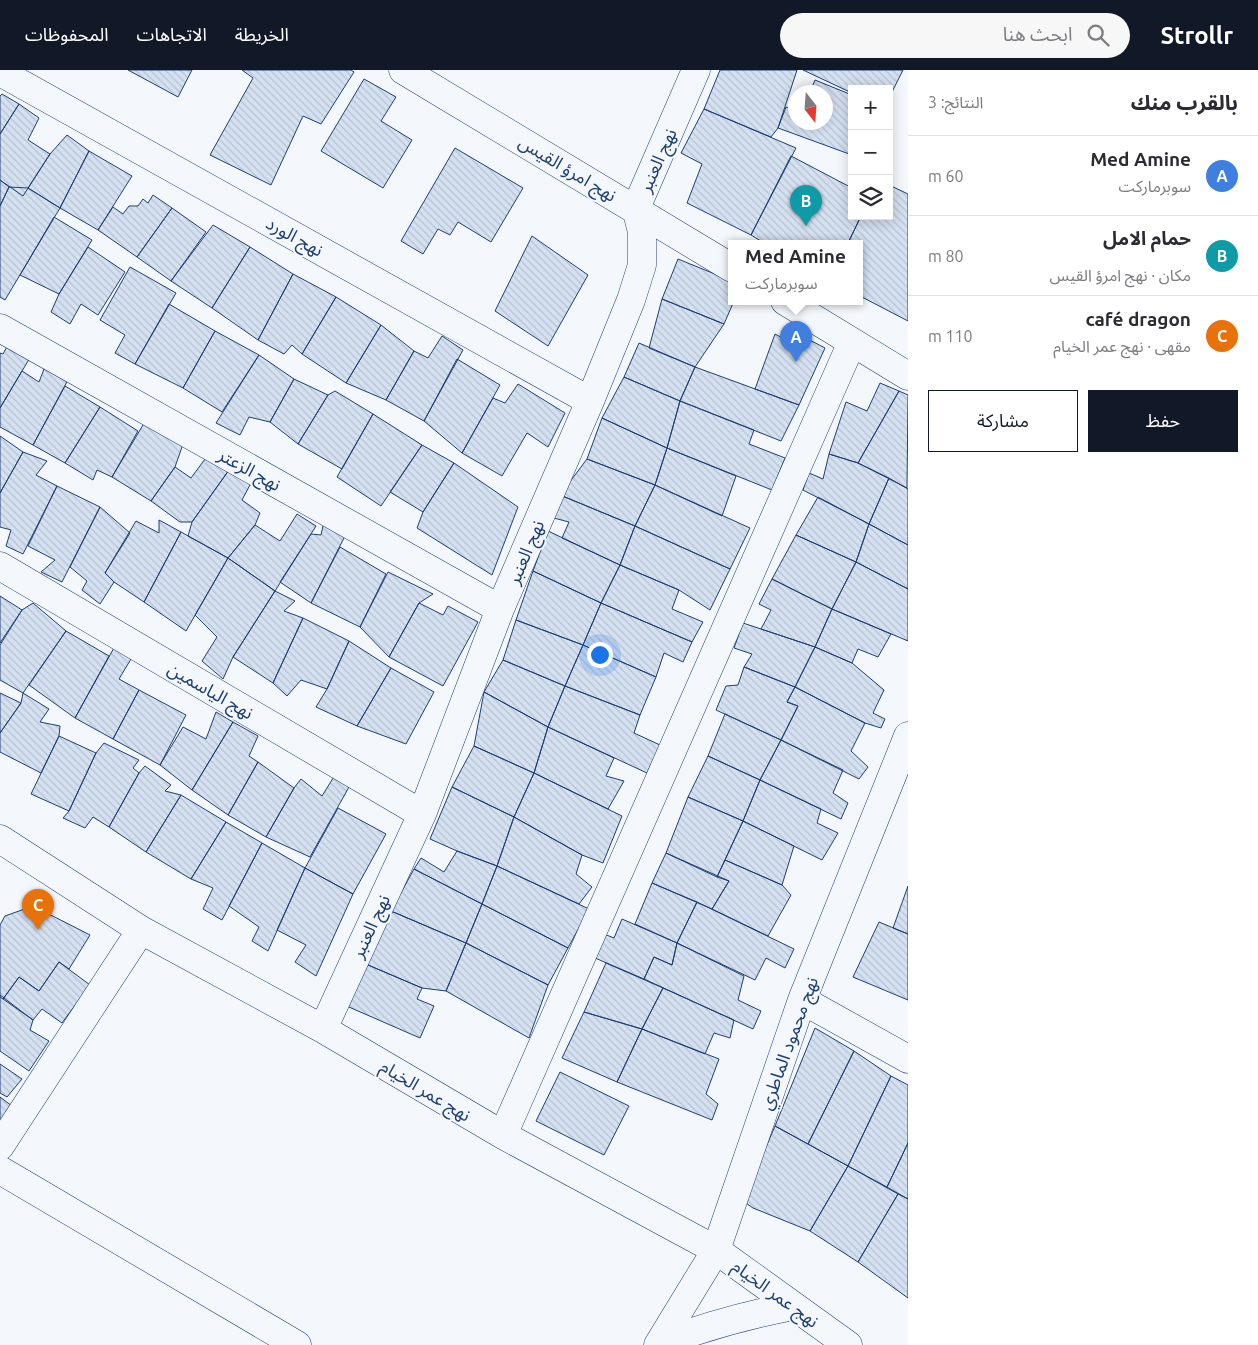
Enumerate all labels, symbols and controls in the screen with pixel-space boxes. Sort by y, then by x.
search box [780,13,1130,58]
icon: search [1084,21,1112,49]
text: Strollr [1160,22,1233,49]
text: ابحث هنا [1003,23,1072,45]
text: المحفوظات [25,24,109,44]
text: الاتجاهات [137,24,207,44]
text: الخريطة [235,24,289,44]
north arrow [788,85,833,130]
map controls [848,85,893,220]
button: + [848,85,893,130]
text: بالقرب منك [1131,90,1238,114]
text: النتائج: 3 [928,93,983,111]
street label: نهج العنبر [634,125,684,197]
button: − [848,130,893,175]
street label: نهج امرؤ القيس [514,131,620,208]
text: Med Amine [1090,148,1191,170]
text: 60 m [928,167,964,185]
text: A [1216,167,1228,185]
button: layers [848,175,893,220]
text: سوبرماركت [1119,177,1191,195]
pin: B [790,185,822,226]
street label: نهج الورد [261,212,327,263]
text: حمام الامل [1103,227,1191,249]
popup [728,240,863,305]
text: Med Amine [745,245,846,267]
text: 80 m [928,247,964,265]
text: B [1217,247,1227,265]
text: مكان · نهج امرؤ القيس [1050,266,1191,284]
text: سوبرماركت [745,274,818,292]
text: café dragon [1085,308,1191,330]
pin: A [780,321,812,362]
text: 110 m [928,327,973,345]
text: C [1217,327,1227,345]
text: مقهى · نهج عمر الخيام [1053,337,1191,355]
button: مشاركة [928,390,1078,452]
button: حفظ [1088,390,1238,452]
street label: نهج الزعتر [212,443,285,498]
street label: نهج العنبر [502,517,551,590]
your location [587,642,613,668]
street label: نهج الياسمين [163,658,257,726]
pin: C [22,889,54,930]
street label: نهج العنبر [346,891,397,963]
street label: نهج محمود الماطري [755,974,825,1114]
street label: نهج عمر الخيام [375,1055,475,1129]
street label: نهج عمر الخيام [726,1255,823,1335]

